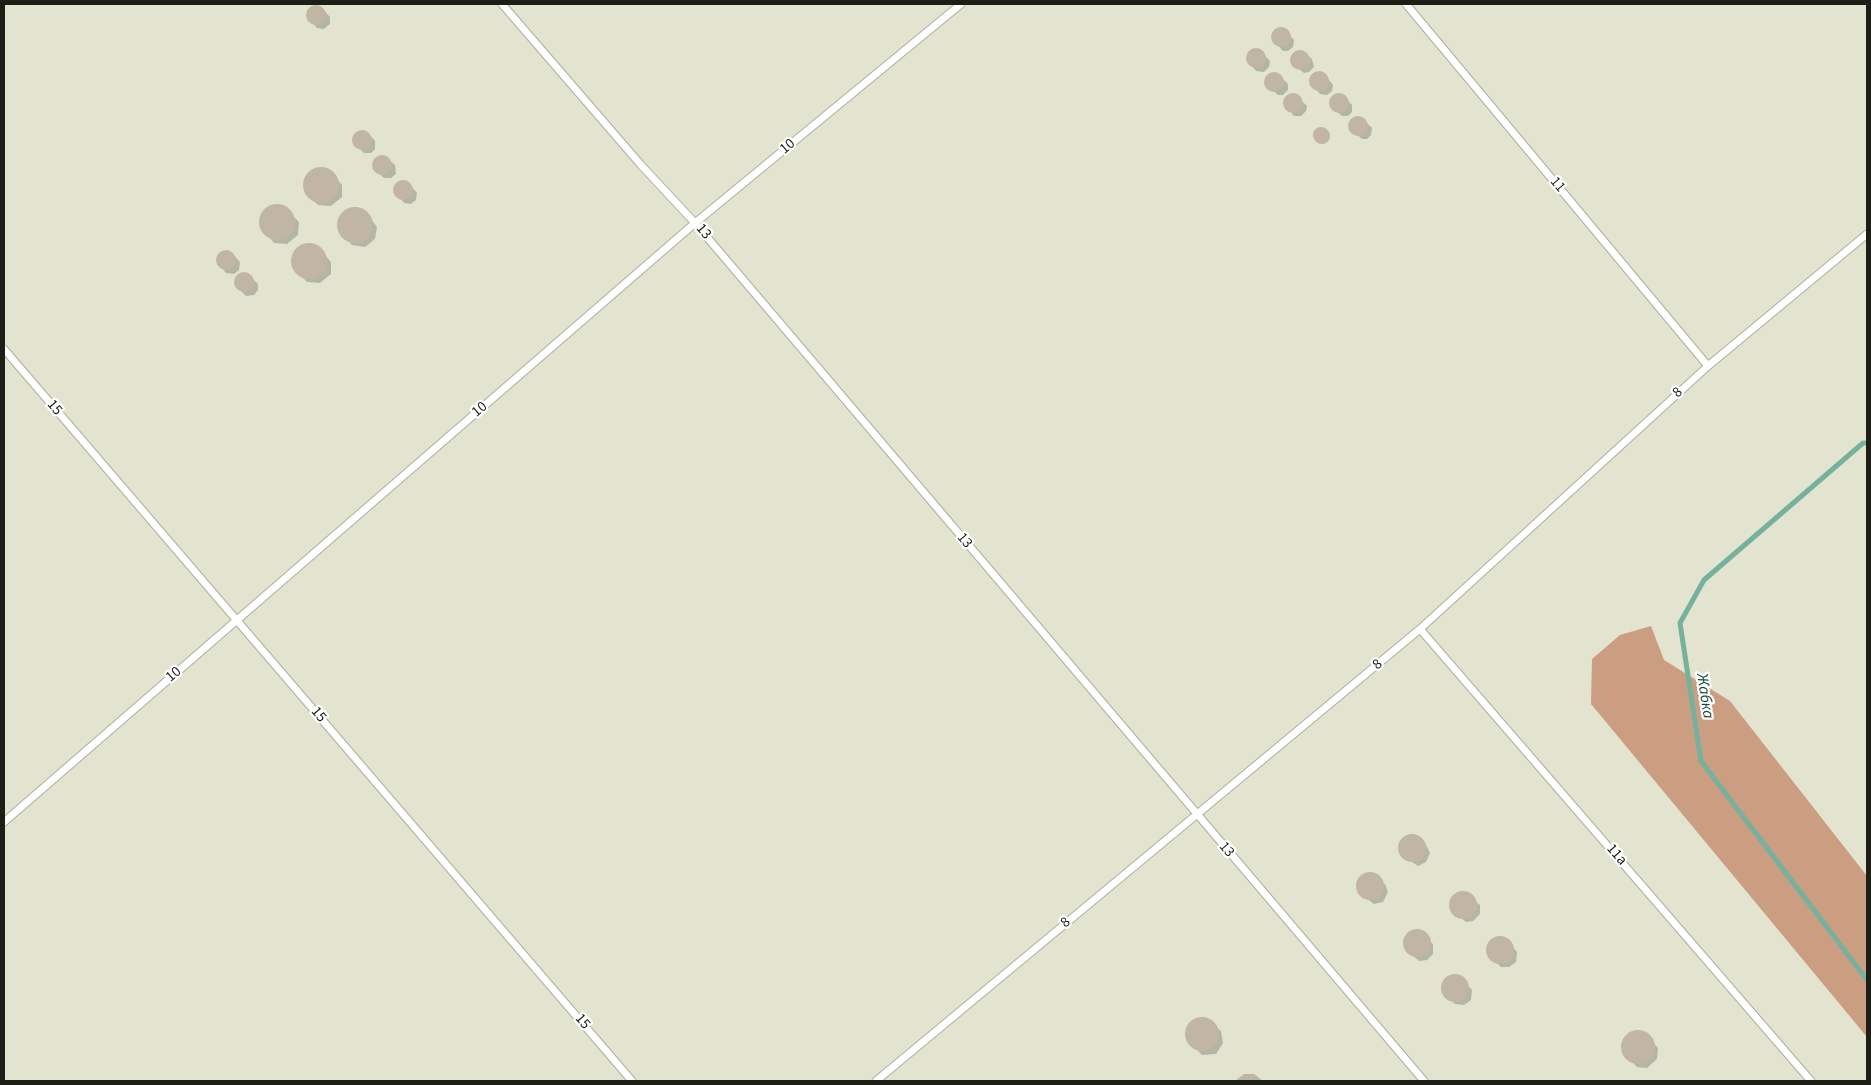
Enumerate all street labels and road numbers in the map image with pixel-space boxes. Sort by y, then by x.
street label: 10 [777,135,799,159]
street label: 11 [1545,174,1569,196]
street label: 13 [691,220,715,244]
street label: 8 [1669,384,1687,402]
street label: 15 [42,396,66,420]
street label: 10 [468,398,492,422]
street label: 13 [952,530,976,552]
street label: 8 [1369,656,1387,674]
street label: 10 [162,663,186,687]
street label: 15 [306,703,330,727]
street label: 13 [1214,839,1238,861]
street label: 11a [1602,841,1630,869]
street label: 8 [1057,914,1075,932]
street label: 15 [570,1010,594,1034]

